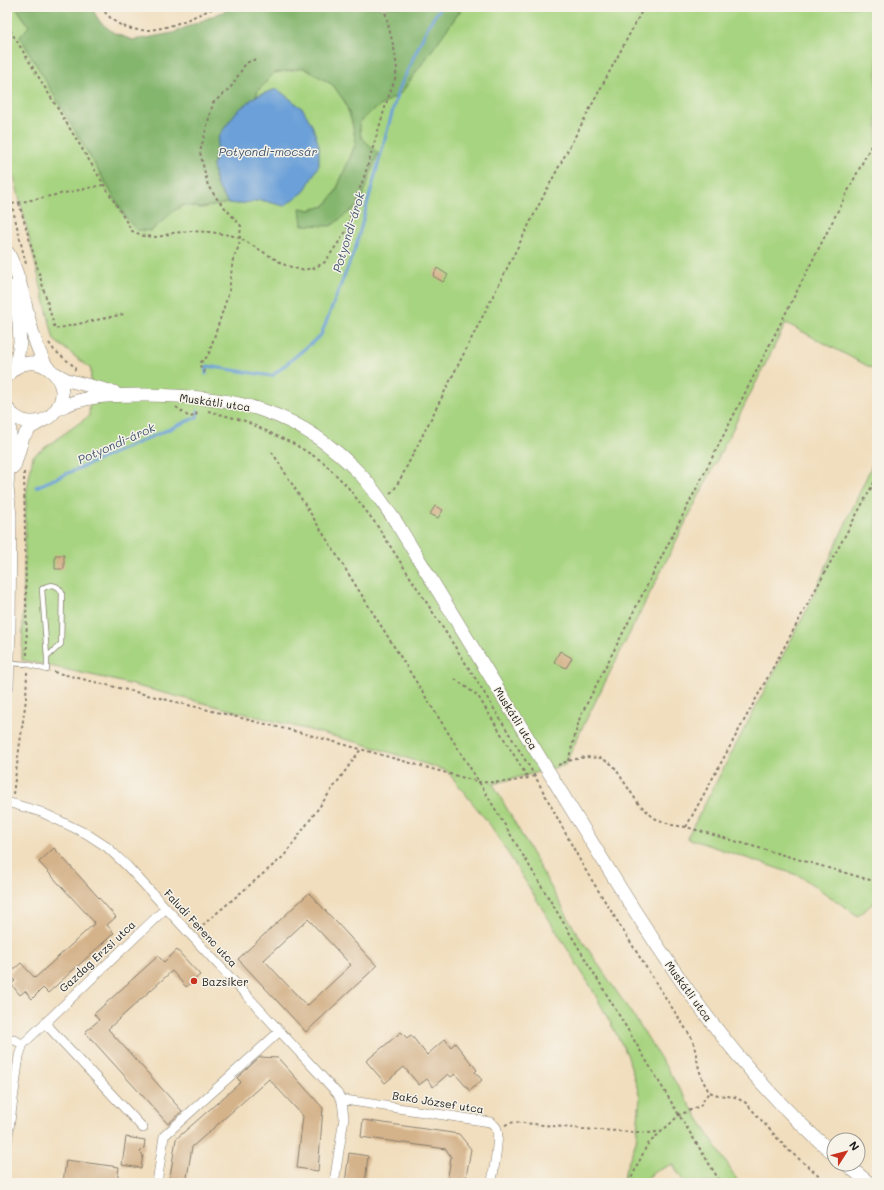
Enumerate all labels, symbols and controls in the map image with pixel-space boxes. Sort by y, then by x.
water label: Potyondi-mocsár [218,143,318,159]
water label: Potyondi-árok [328,189,368,274]
street label: Muskátli utca [179,390,252,414]
water label: Potyondi-árok [75,419,158,467]
street label: Muskátli utca [491,684,541,752]
street label: Faludi Ferenc utca [161,886,241,970]
street label: Gazdag Erzsi utca [56,917,138,995]
street label: Muskátli utca [662,958,716,1024]
place label: Bazsiker [202,974,249,989]
marker: Bazsiker [189,976,199,986]
street label: Bakó József utca [391,1087,485,1117]
north arrow [826,1132,866,1172]
text: N [846,1138,863,1154]

